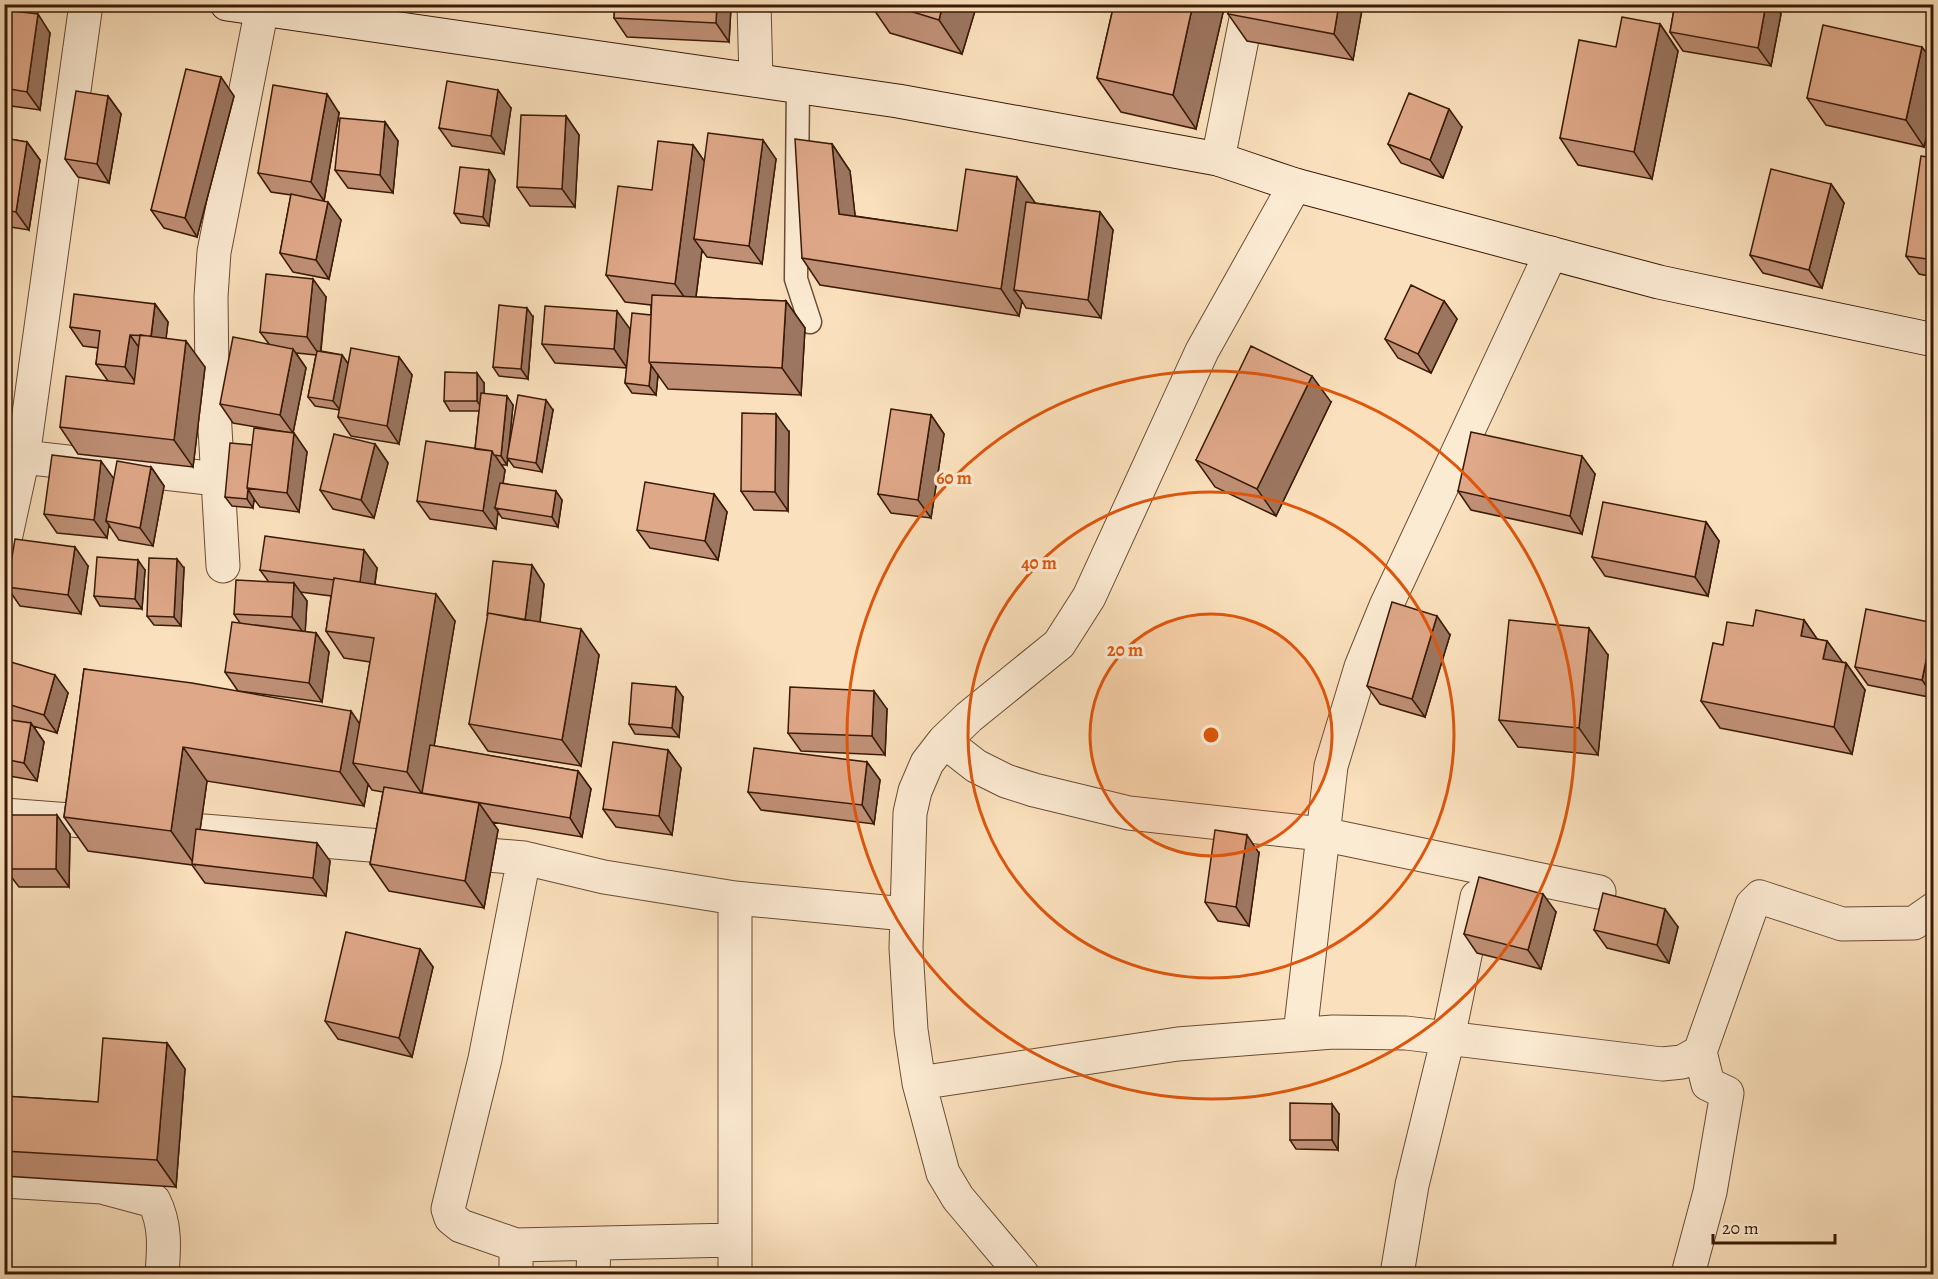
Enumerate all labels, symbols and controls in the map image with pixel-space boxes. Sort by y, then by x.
text: 60 m [936,466,972,490]
text: 40 m [1021,551,1057,575]
text: 20 m [1107,638,1143,662]
centre of rings [1201,725,1221,745]
scale bar [1713,1207,1834,1245]
text: 20 m [1722,1216,1759,1240]

